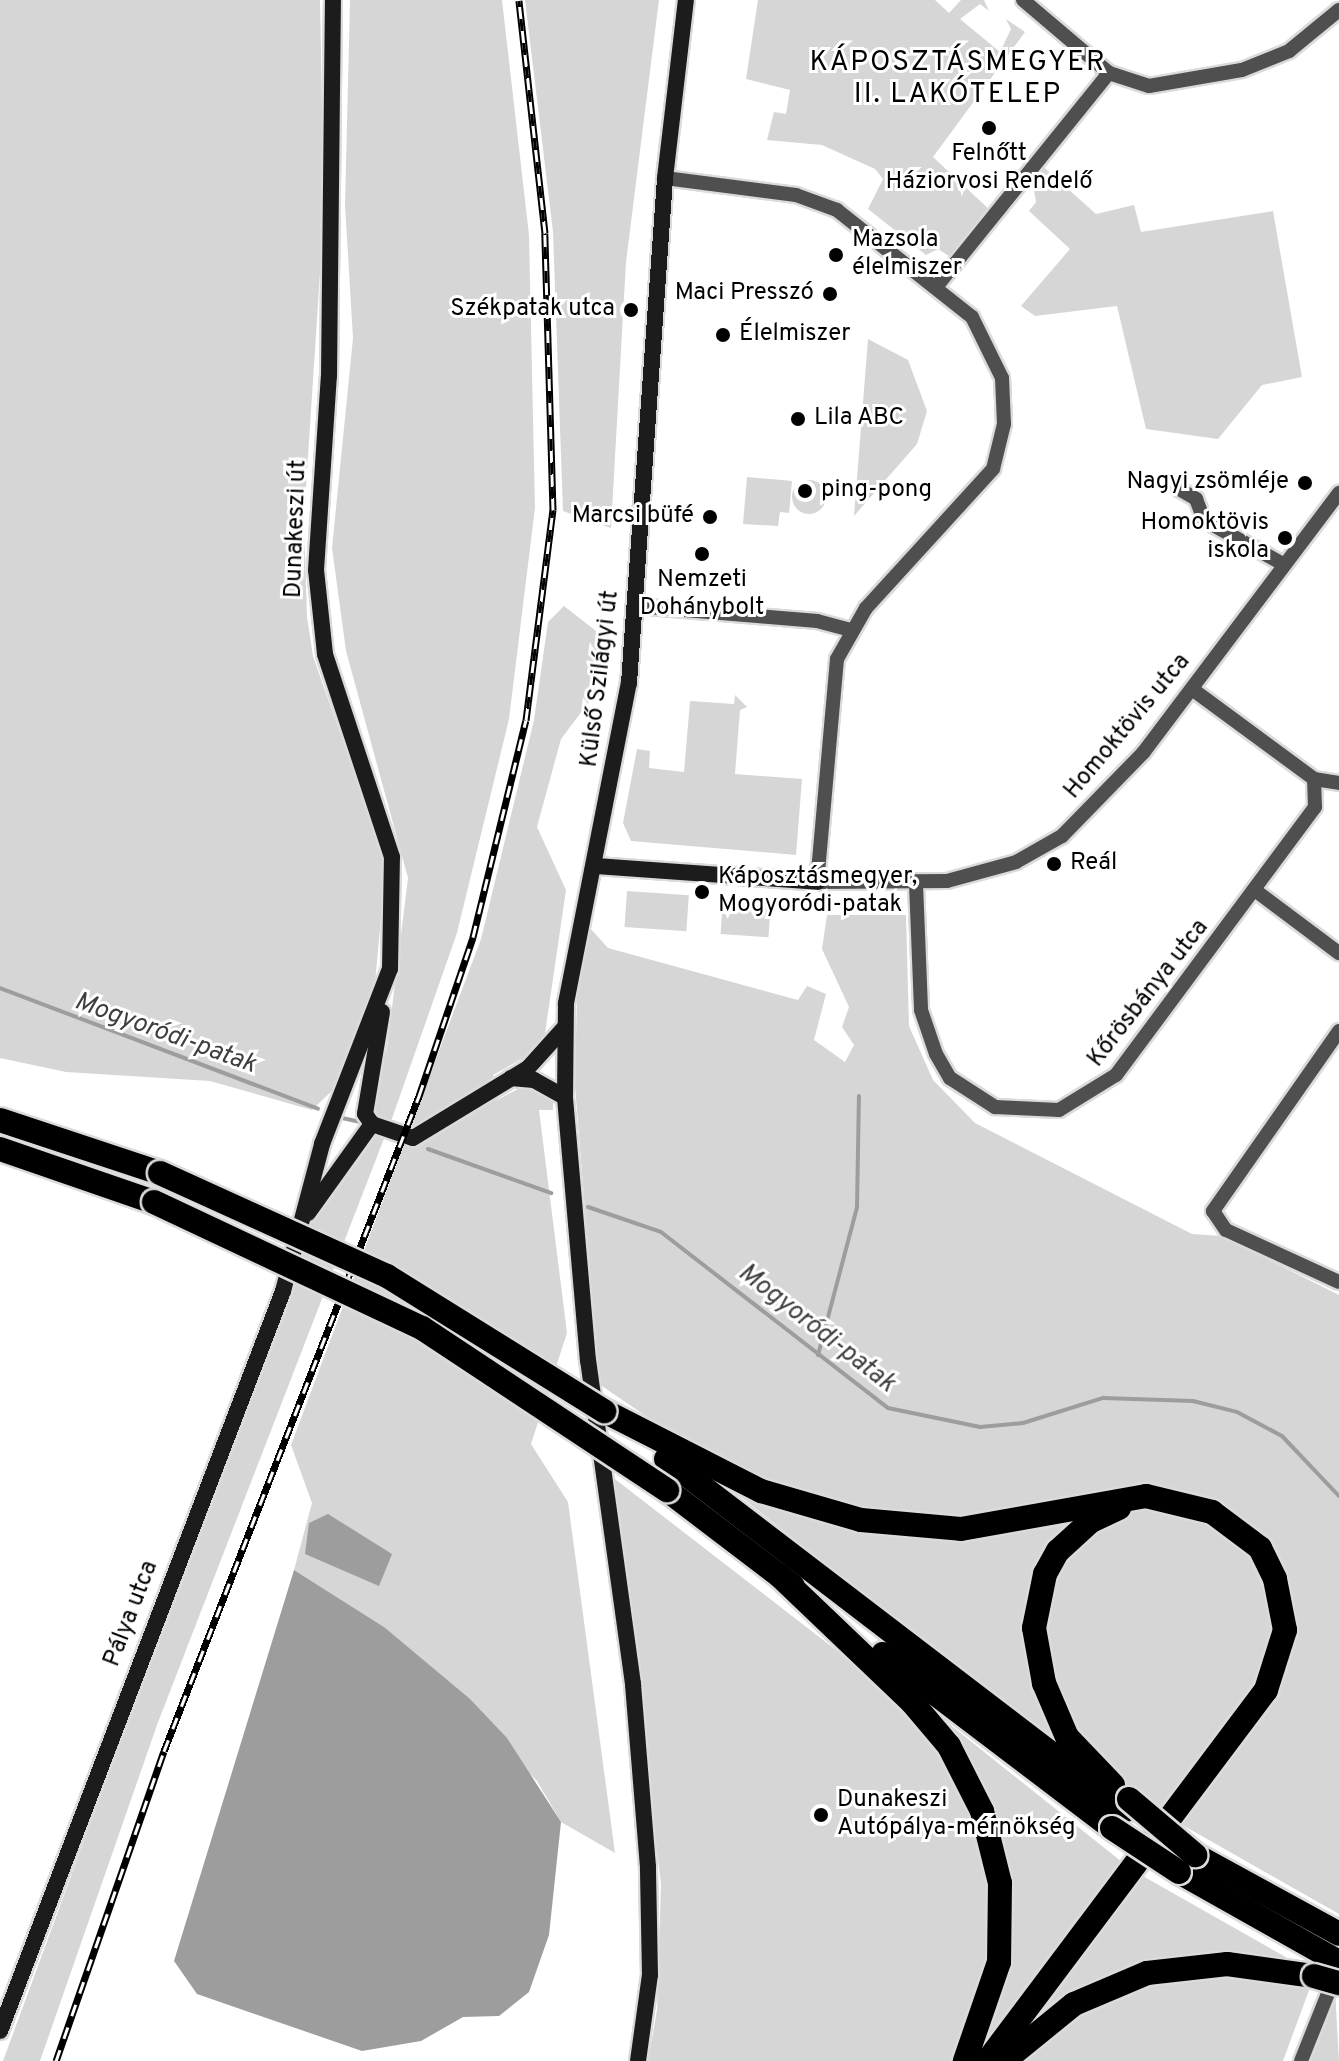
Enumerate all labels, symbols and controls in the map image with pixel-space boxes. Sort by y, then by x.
district label: KÁPOSZTÁSMEGYER II. LAKÓTELEP [809,46,1107,112]
marker: Felnőtt Háziorvosi Rendelő [980,119,998,137]
place label: Felnőtt Háziorvosi Rendelő [885,141,1093,197]
place label: Mazsola élelmiszer [852,227,962,283]
marker: Mazsola élelmiszer [827,246,845,264]
place label: Maci Presszó [675,280,814,308]
marker: Maci Presszó [821,285,839,303]
place label: Székpatak utca [450,296,615,324]
marker: Székpatak utca [622,301,640,319]
place label: Élelmiszer [739,321,851,349]
marker: Élelmiszer [714,326,732,344]
place label: Lila ABC [814,405,905,433]
marker: Lila ABC [789,410,807,428]
street label: Dunakeszi út [280,459,314,599]
place label: Nagyi zsömléje [1127,469,1289,497]
marker: Nagyi zsömléje [1296,474,1314,492]
place label: ping-pong [821,477,932,505]
marker: ping-pong [796,482,814,500]
place label: Marcsi büfé [572,503,694,531]
marker: Marcsi büfé [701,508,719,526]
place label: Homoktövis iskola [1141,510,1269,566]
marker: Homoktövis iskola [1276,529,1294,547]
marker: Nemzeti Dohánybolt [693,545,711,563]
place label: Nemzeti Dohánybolt [640,567,764,623]
street label: Külső Szilágyi út [576,589,626,769]
street label: Homoktövis utca [1059,648,1197,806]
place label: Reál [1070,850,1117,878]
marker: Reál [1045,855,1063,873]
place label: Káposztásmegyer, Mogyoródi-patak [718,864,917,920]
marker: Káposztásmegyer, Mogyoródi-patak [693,883,711,901]
street label: Kőrösbánya utca [1082,914,1216,1074]
water label: Mogyoródi-patak [70,987,260,1081]
water label: Mogyoródi-patak [731,1258,901,1400]
street label: Pálya utca [99,1557,165,1671]
place label: Dunakeszi Autópálya-mérnökség [837,1787,1076,1843]
marker: Dunakeszi Autópálya-mérnökség [812,1806,830,1824]

